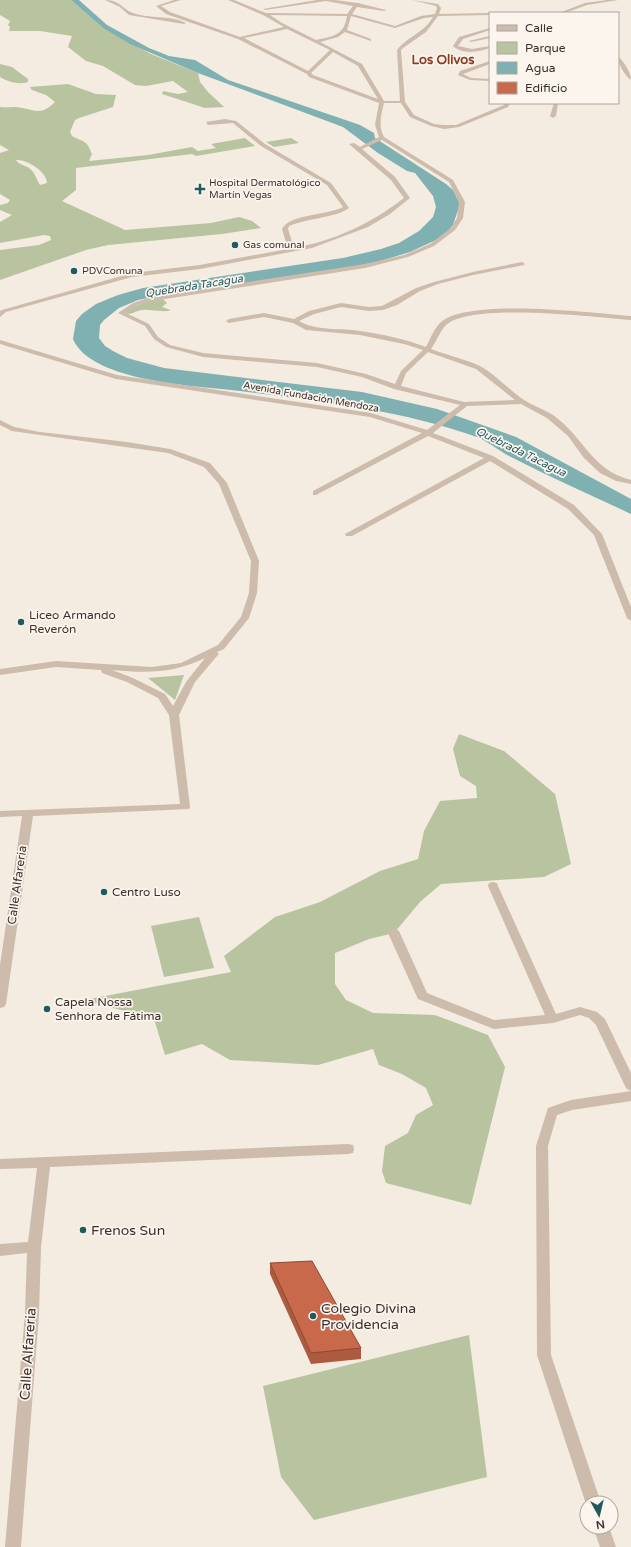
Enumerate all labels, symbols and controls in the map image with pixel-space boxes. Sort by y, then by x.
legend [489,12,619,104]
text: Calle [525,21,553,35]
text: Parque [525,41,566,55]
district label: Los Olivos [412,52,474,68]
text: Agua [525,61,555,75]
text: Edificio [525,81,567,95]
place label: Hospital Dermatológico Martín Vegas [209,177,321,201]
marker: Hospital Dermatológico Martín Vegas [194,183,206,195]
place label: Gas comunal [243,239,304,251]
marker: Gas comunal [230,240,240,250]
place label: PDVComuna [82,265,143,277]
marker: PDVComuna [69,266,79,276]
water label: Quebrada Tacagua [144,272,245,300]
street label: Avenida Fundación Mendoza [242,379,380,415]
water label: Quebrada Tacagua [474,424,569,480]
place label: Liceo Armando Reverón [29,608,116,636]
marker: Liceo Armando Reverón [16,617,26,627]
street label: Calle Alfareria [5,845,29,925]
place label: Centro Luso [112,885,181,899]
marker: Centro Luso [99,887,109,897]
place label: Capela Nossa Senhora de Fátima [55,995,161,1023]
marker: Capela Nossa Senhora de Fátima [42,1004,52,1014]
place label: Frenos Sun [91,1222,165,1239]
marker: Frenos Sun [78,1225,88,1235]
place label: Colegio Divina Providencia [321,1300,416,1333]
street label: Calle Alfareria [16,1307,40,1401]
marker: Colegio Divina Providencia [308,1311,318,1321]
north arrow [579,1495,619,1535]
text: N [595,1517,606,1531]

